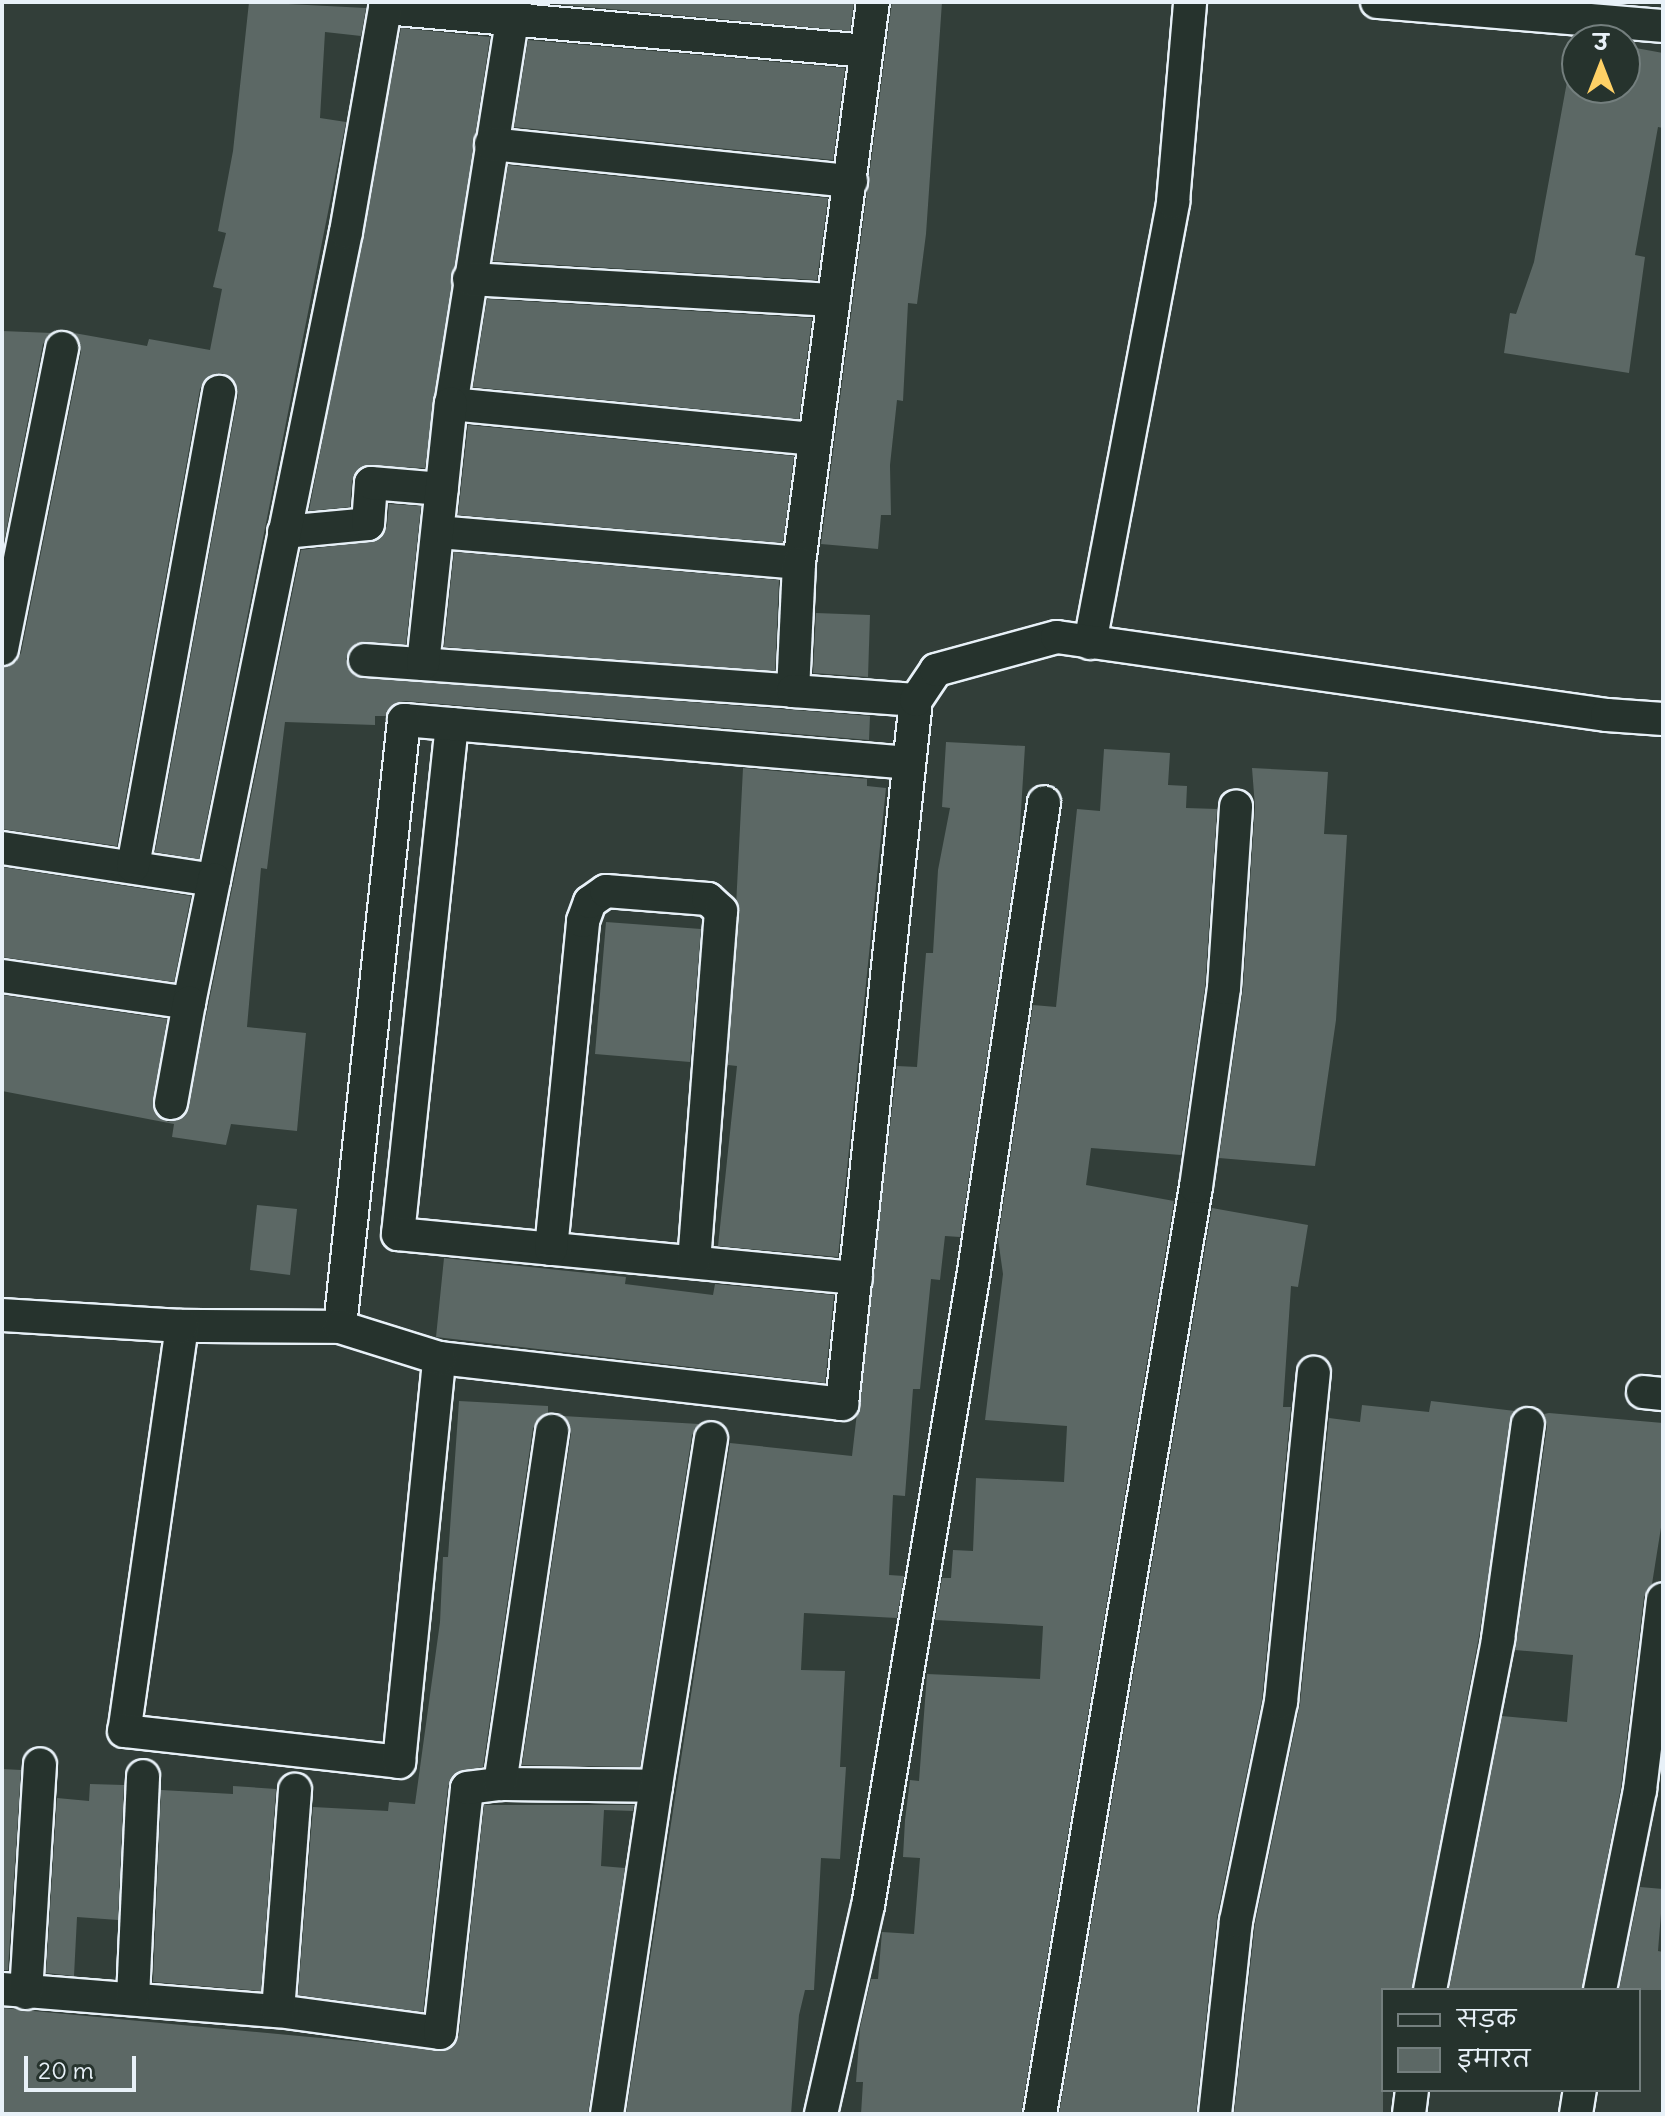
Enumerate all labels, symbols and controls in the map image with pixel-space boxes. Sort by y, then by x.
north arrow [1561,24,1641,104]
text: उ [1594,28,1608,56]
legend [1381,1988,1641,2092]
text: सड़क [1457,2003,1516,2033]
scale bar [28,2040,140,2090]
text: इमारत [1457,2043,1530,2073]
text: 20 m [38,2055,94,2085]

